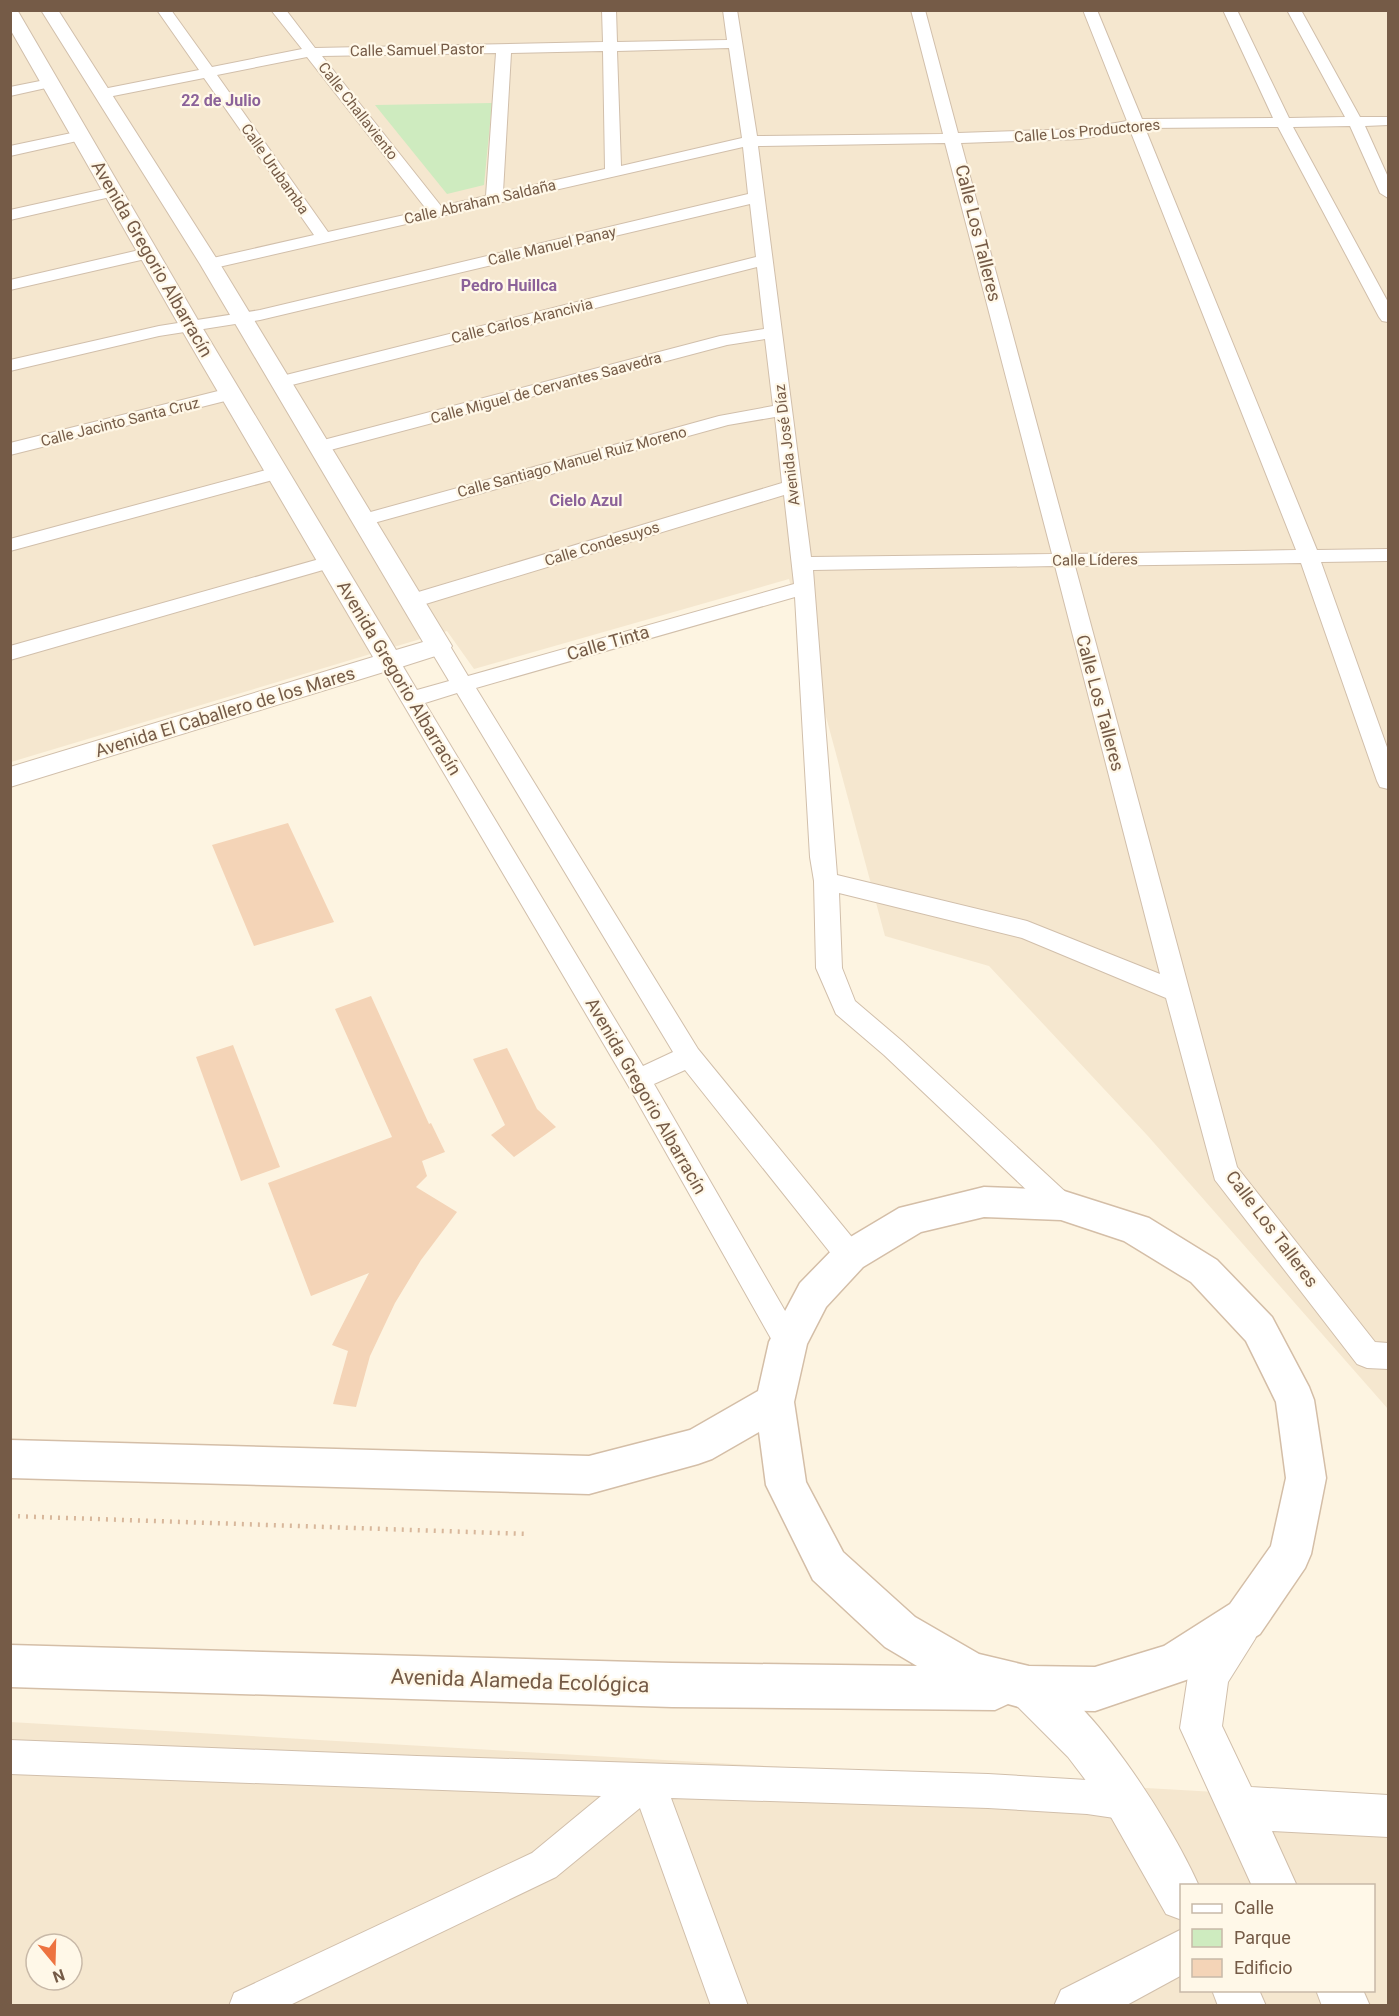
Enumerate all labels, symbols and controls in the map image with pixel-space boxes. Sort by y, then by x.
street label: Calle Samuel Pastor [350,40,484,60]
street label: Calle Challaviento [314,59,402,163]
district label: 22 de Julio [181,91,261,110]
street label: Calle Los Productores [1013,116,1161,146]
street label: Calle Urubamba [237,120,313,218]
street label: Avenida Gregorio Albarracín [88,157,217,361]
street label: Calle Los Talleres [951,162,1006,303]
street label: Calle Abraham Saldaña [402,176,558,228]
street label: Calle Manuel Panay [486,222,618,270]
district label: Pedro Huillca [461,276,558,295]
street label: Calle Carlos Arancivia [449,295,595,347]
street label: Calle Miguel de Cervantes Saavedra [429,348,663,428]
street label: Avenida José Díaz [771,383,803,507]
street label: Calle Jacinto Santa Cruz [39,394,201,450]
street label: Calle Santiago Manuel Ruiz Moreno [455,423,689,501]
district label: Cielo Azul [550,491,622,510]
street label: Calle Condesuyos [542,518,662,570]
street label: Calle Líderes [1052,550,1138,570]
street label: Avenida Gregorio Albarracín [333,577,466,779]
street label: Calle Tinta [564,621,651,664]
street label: Calle Los Talleres [1072,632,1129,773]
street label: Avenida El Caballero de los Mares [92,662,357,761]
street label: Avenida Gregorio Albarracín [582,994,711,1198]
street label: Calle Los Talleres [1222,1166,1323,1291]
street label: Avenida Alameda Ecológica [390,1664,650,1698]
legend [1180,1884,1375,1992]
text: Calle [1234,1897,1274,1918]
text: Parque [1234,1927,1291,1948]
north arrow [24,1932,84,1992]
text: Edificio [1234,1957,1293,1978]
text: N [50,1965,67,1987]

